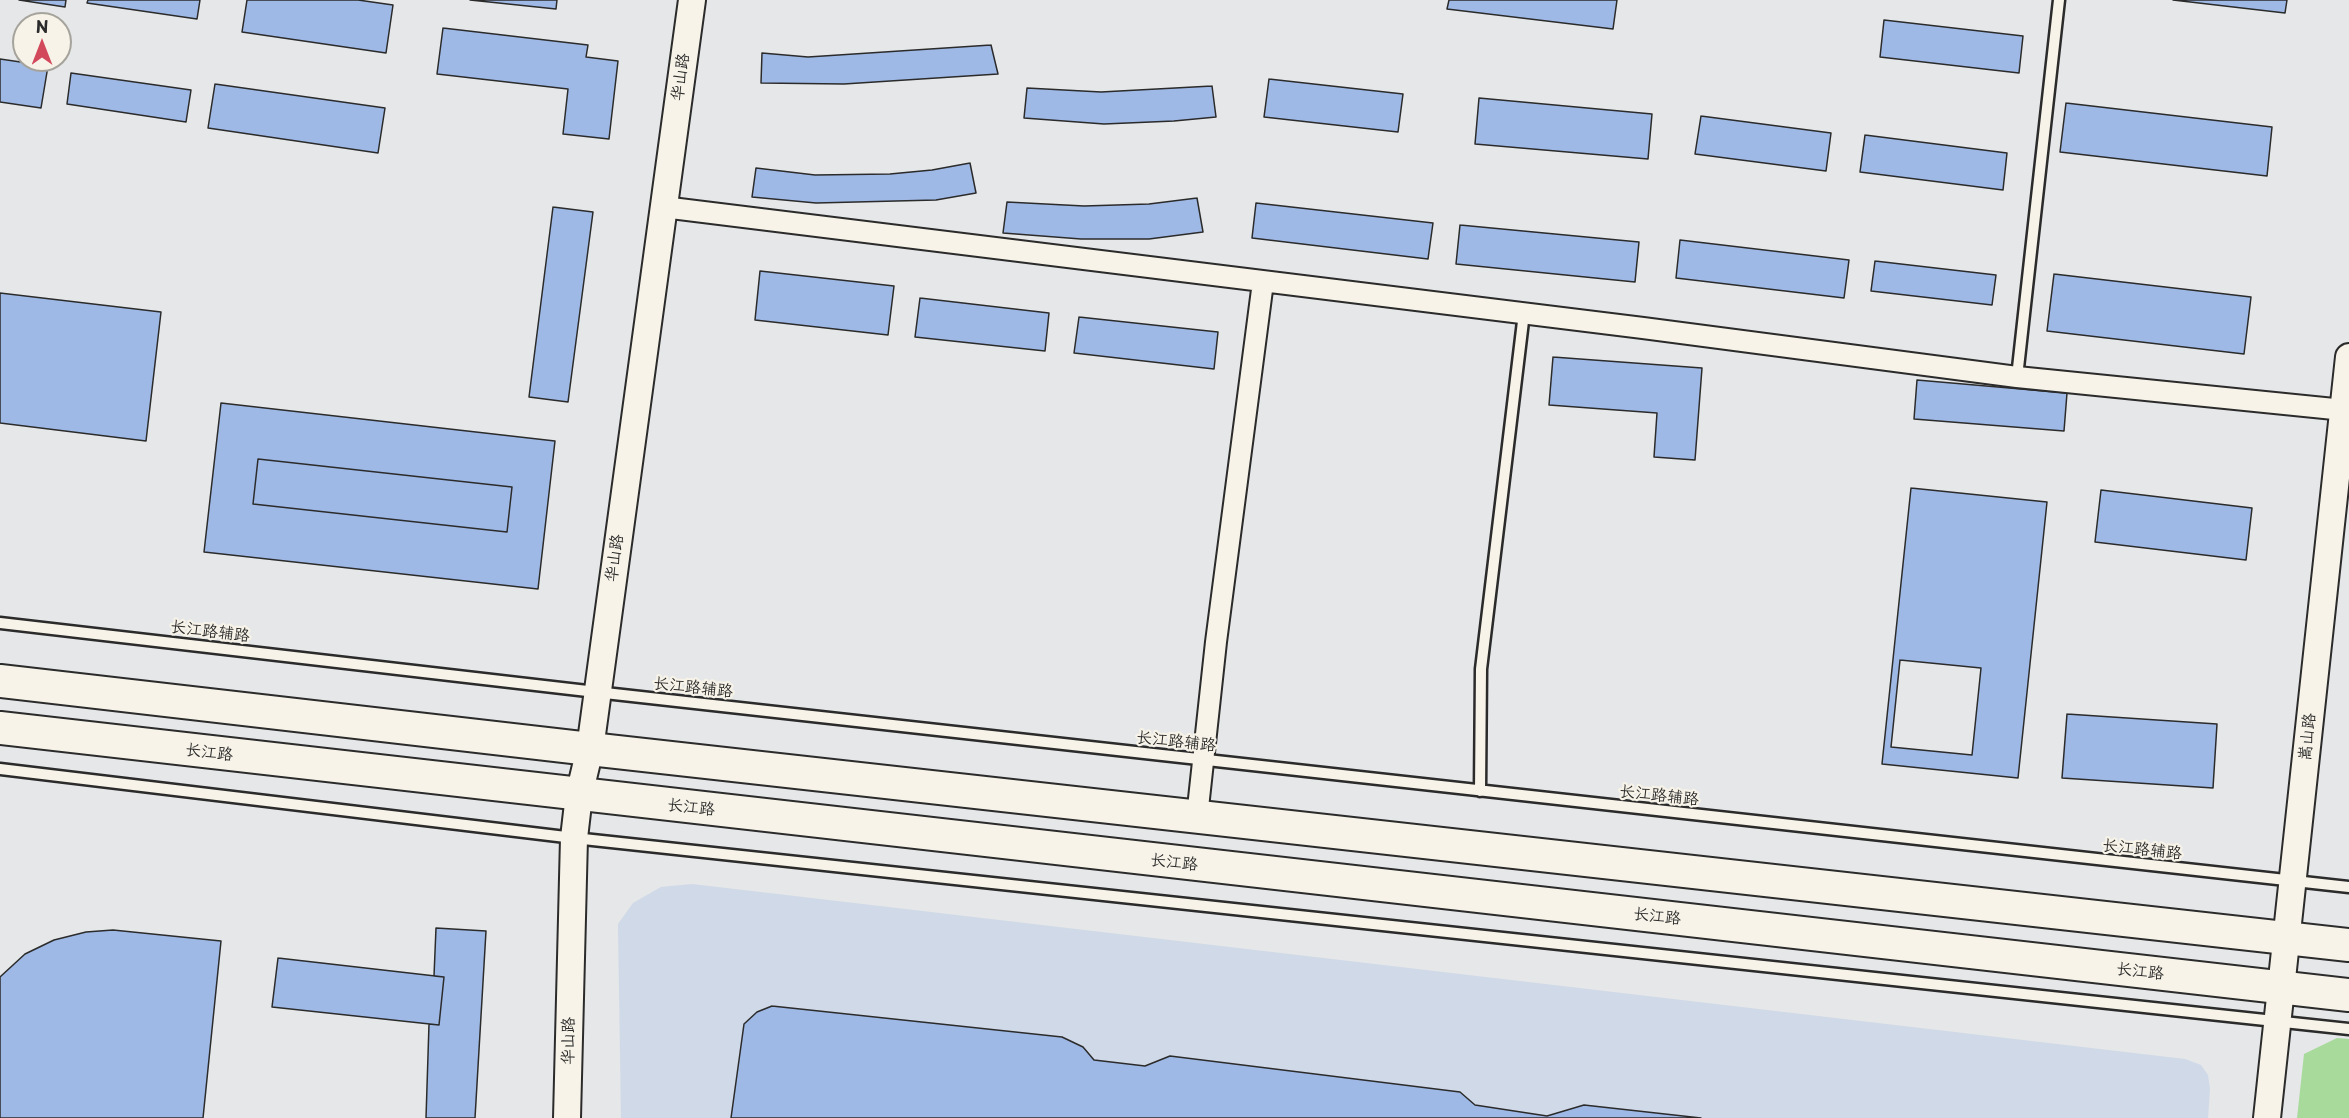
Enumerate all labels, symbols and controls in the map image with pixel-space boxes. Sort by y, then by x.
north arrow [12,12,72,72]
text: N [36,14,48,38]
street label: 华山路 [668,52,694,102]
street label: 华山路 [602,533,628,583]
street label: 长江路辅路 [169,618,251,646]
street label: 长江路辅路 [652,674,734,702]
street label: 嵩山路 [2296,712,2320,762]
street label: 长江路辅路 [1135,728,1217,756]
street label: 长江路 [184,741,234,765]
street label: 长江路辅路 [1618,782,1700,810]
street label: 长江路 [666,796,716,820]
street label: 长江路辅路 [2101,836,2183,864]
street label: 长江路 [1149,851,1199,875]
street label: 长江路 [1632,905,1682,929]
street label: 长江路 [2115,960,2165,984]
street label: 华山路 [559,1017,579,1065]

